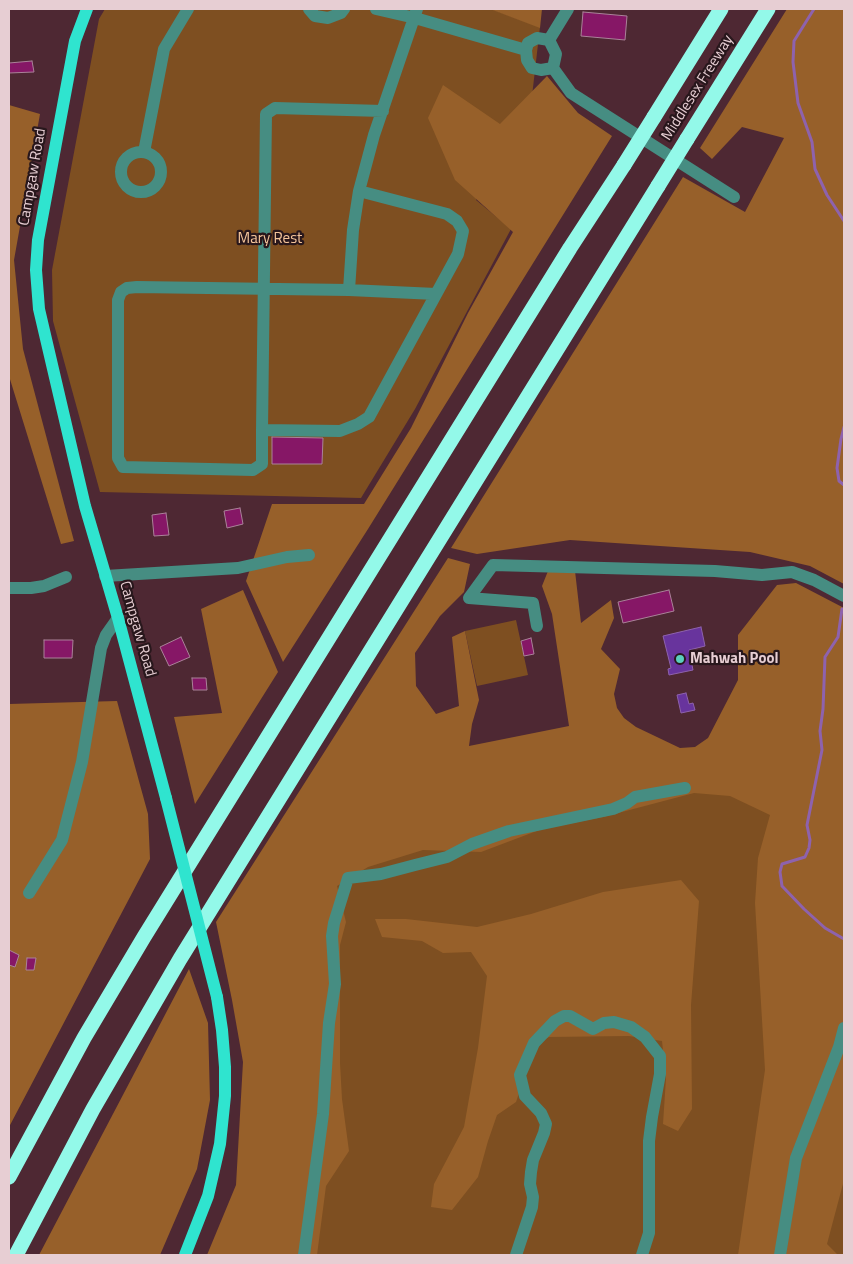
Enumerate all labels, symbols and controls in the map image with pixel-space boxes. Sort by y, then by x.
street label: Middlesex Freeway [658,32,738,144]
street label: Campgaw Road [16,127,50,227]
park label: Mary Rest [238,230,302,248]
street label: Campgaw Road [115,579,159,679]
place label: Mahwah Pool [690,650,778,668]
marker: Mahwah Pool [674,653,686,665]

